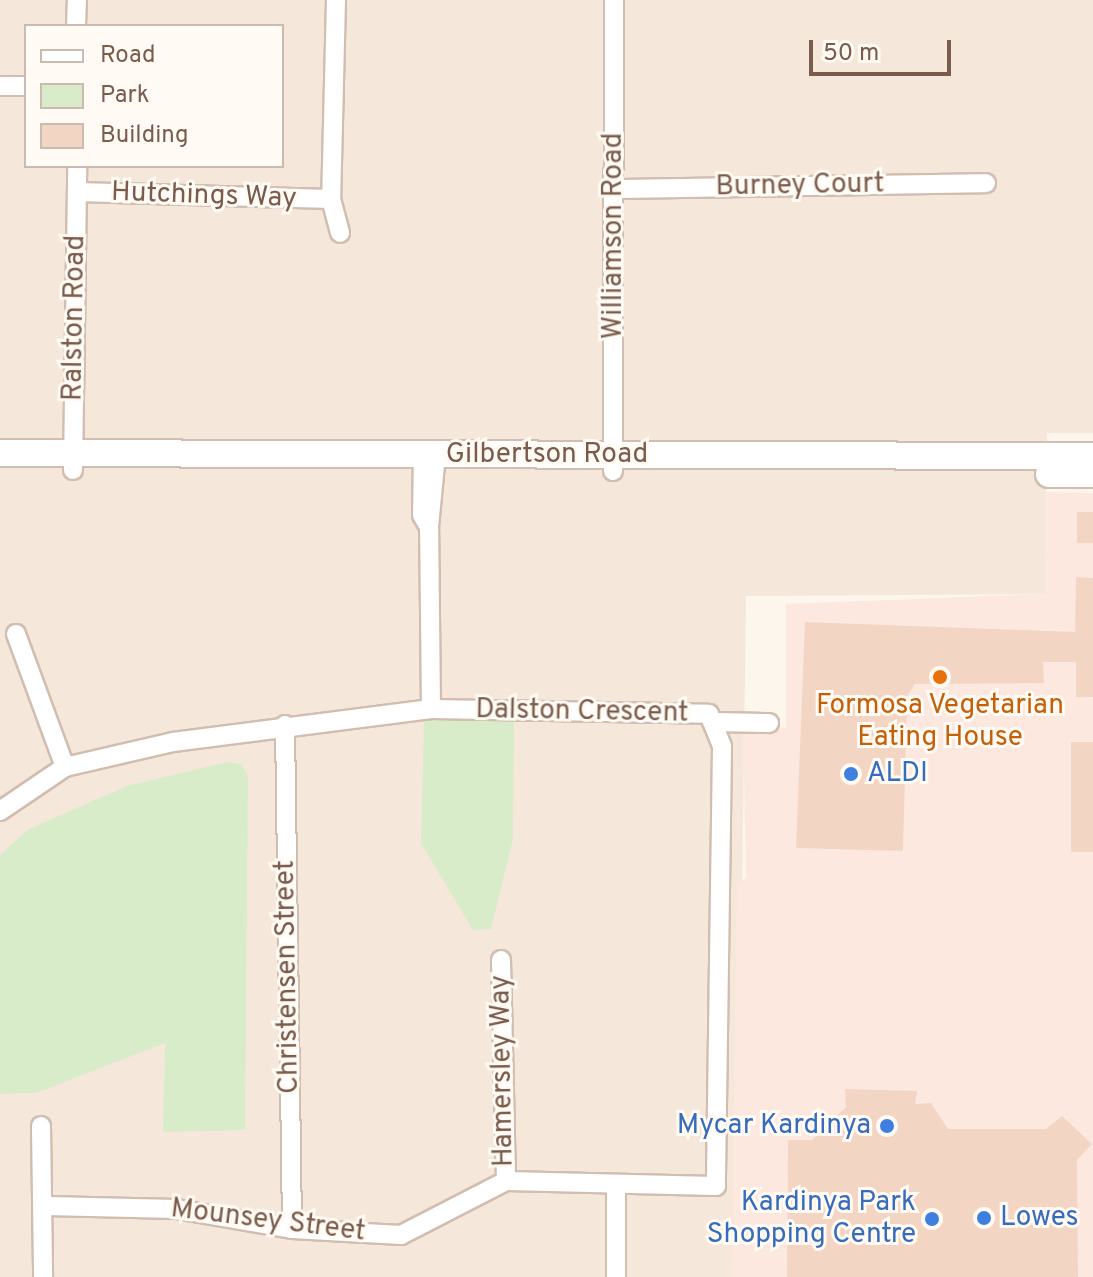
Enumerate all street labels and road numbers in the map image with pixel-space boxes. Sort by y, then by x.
street label: Williamson Road [597,133,631,339]
street label: Burney Court [715,168,885,204]
street label: Hutchings Way [110,176,298,216]
street label: Ralston Road [57,235,93,401]
street label: Gilbertson Road [446,438,648,472]
street label: Dalston Crescent [475,693,689,731]
street label: Christensen Street [269,860,307,1094]
street label: Hamersley Way [485,974,521,1168]
street label: Mounsey Street [169,1192,367,1250]

